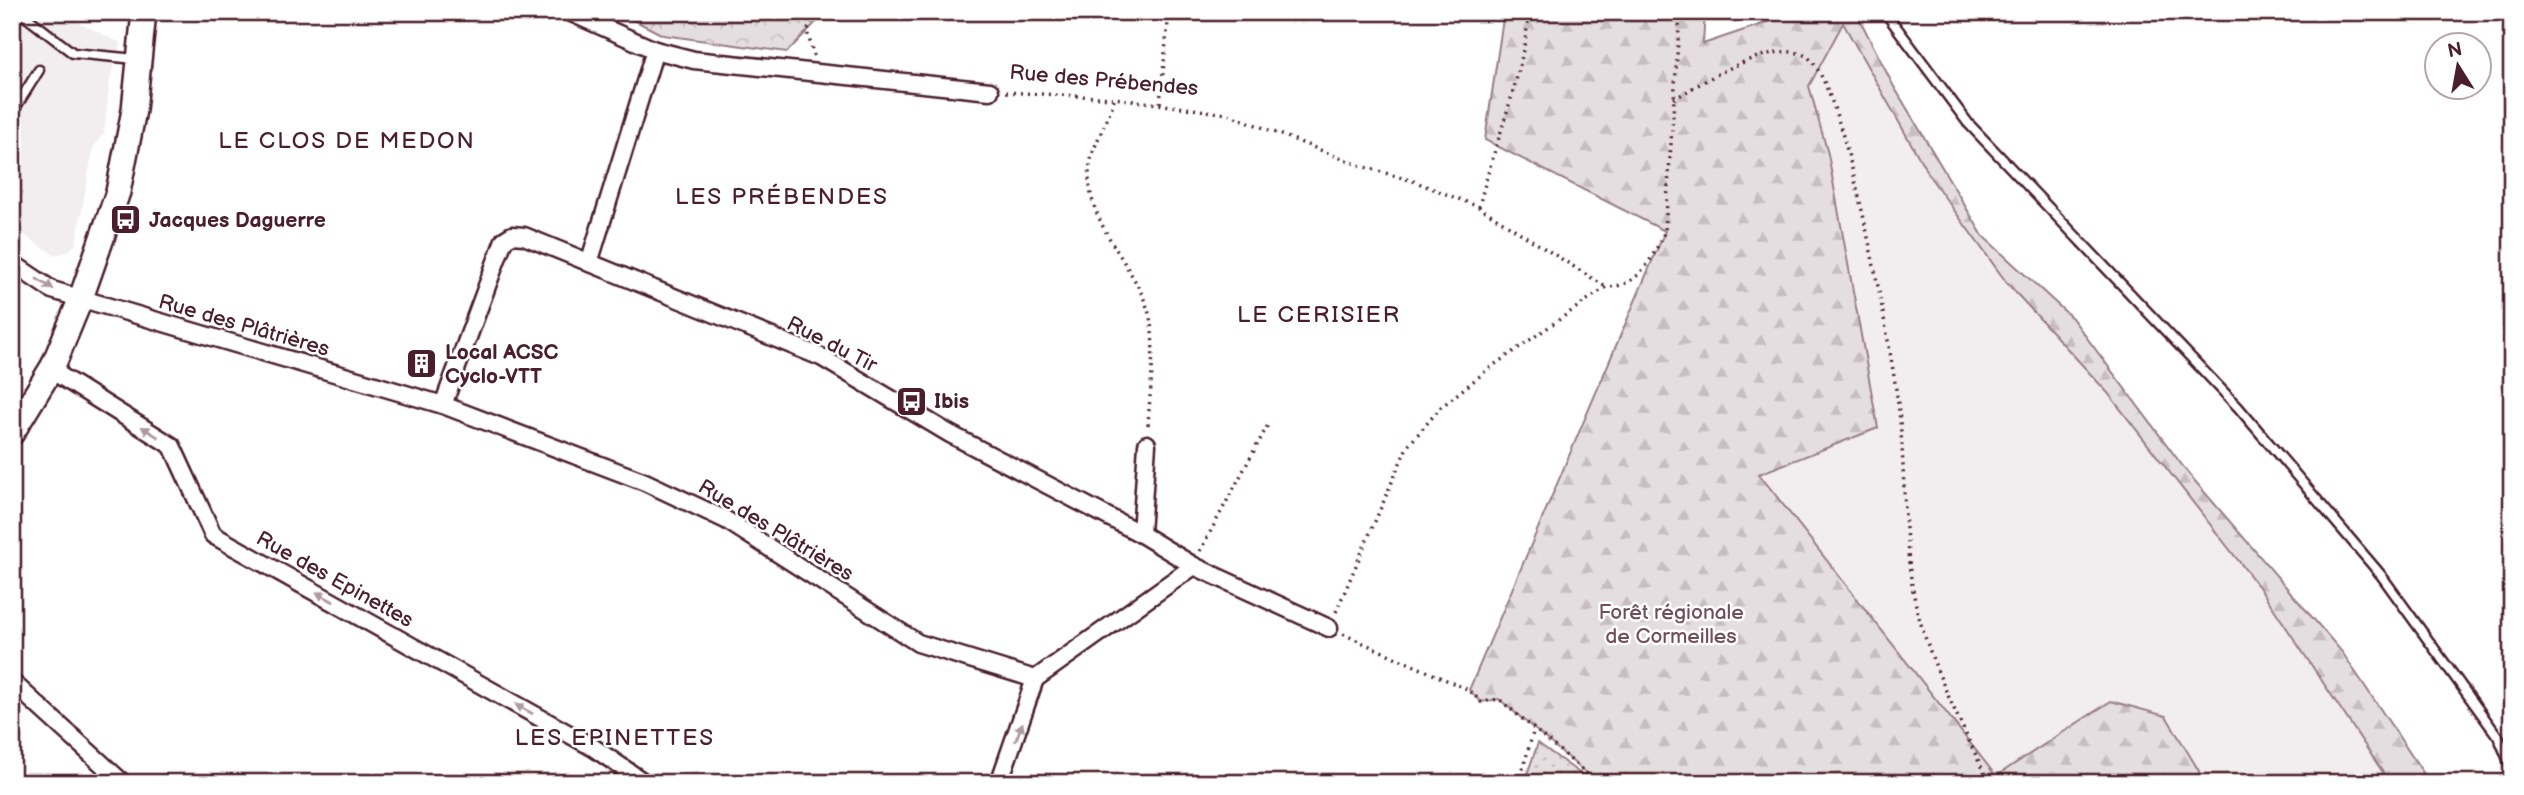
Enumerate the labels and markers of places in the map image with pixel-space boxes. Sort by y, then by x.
bus stop icon: Jacques Daguerre [109,203,143,237]
place label: Jacques Daguerre [149,208,326,233]
place label: Local ACSC Cyclo-VTT [445,340,558,389]
building icon: Local ACSC Cyclo-VTT [405,347,439,381]
bus stop icon: Ibis [894,384,928,418]
place label: Ibis [934,389,969,414]

